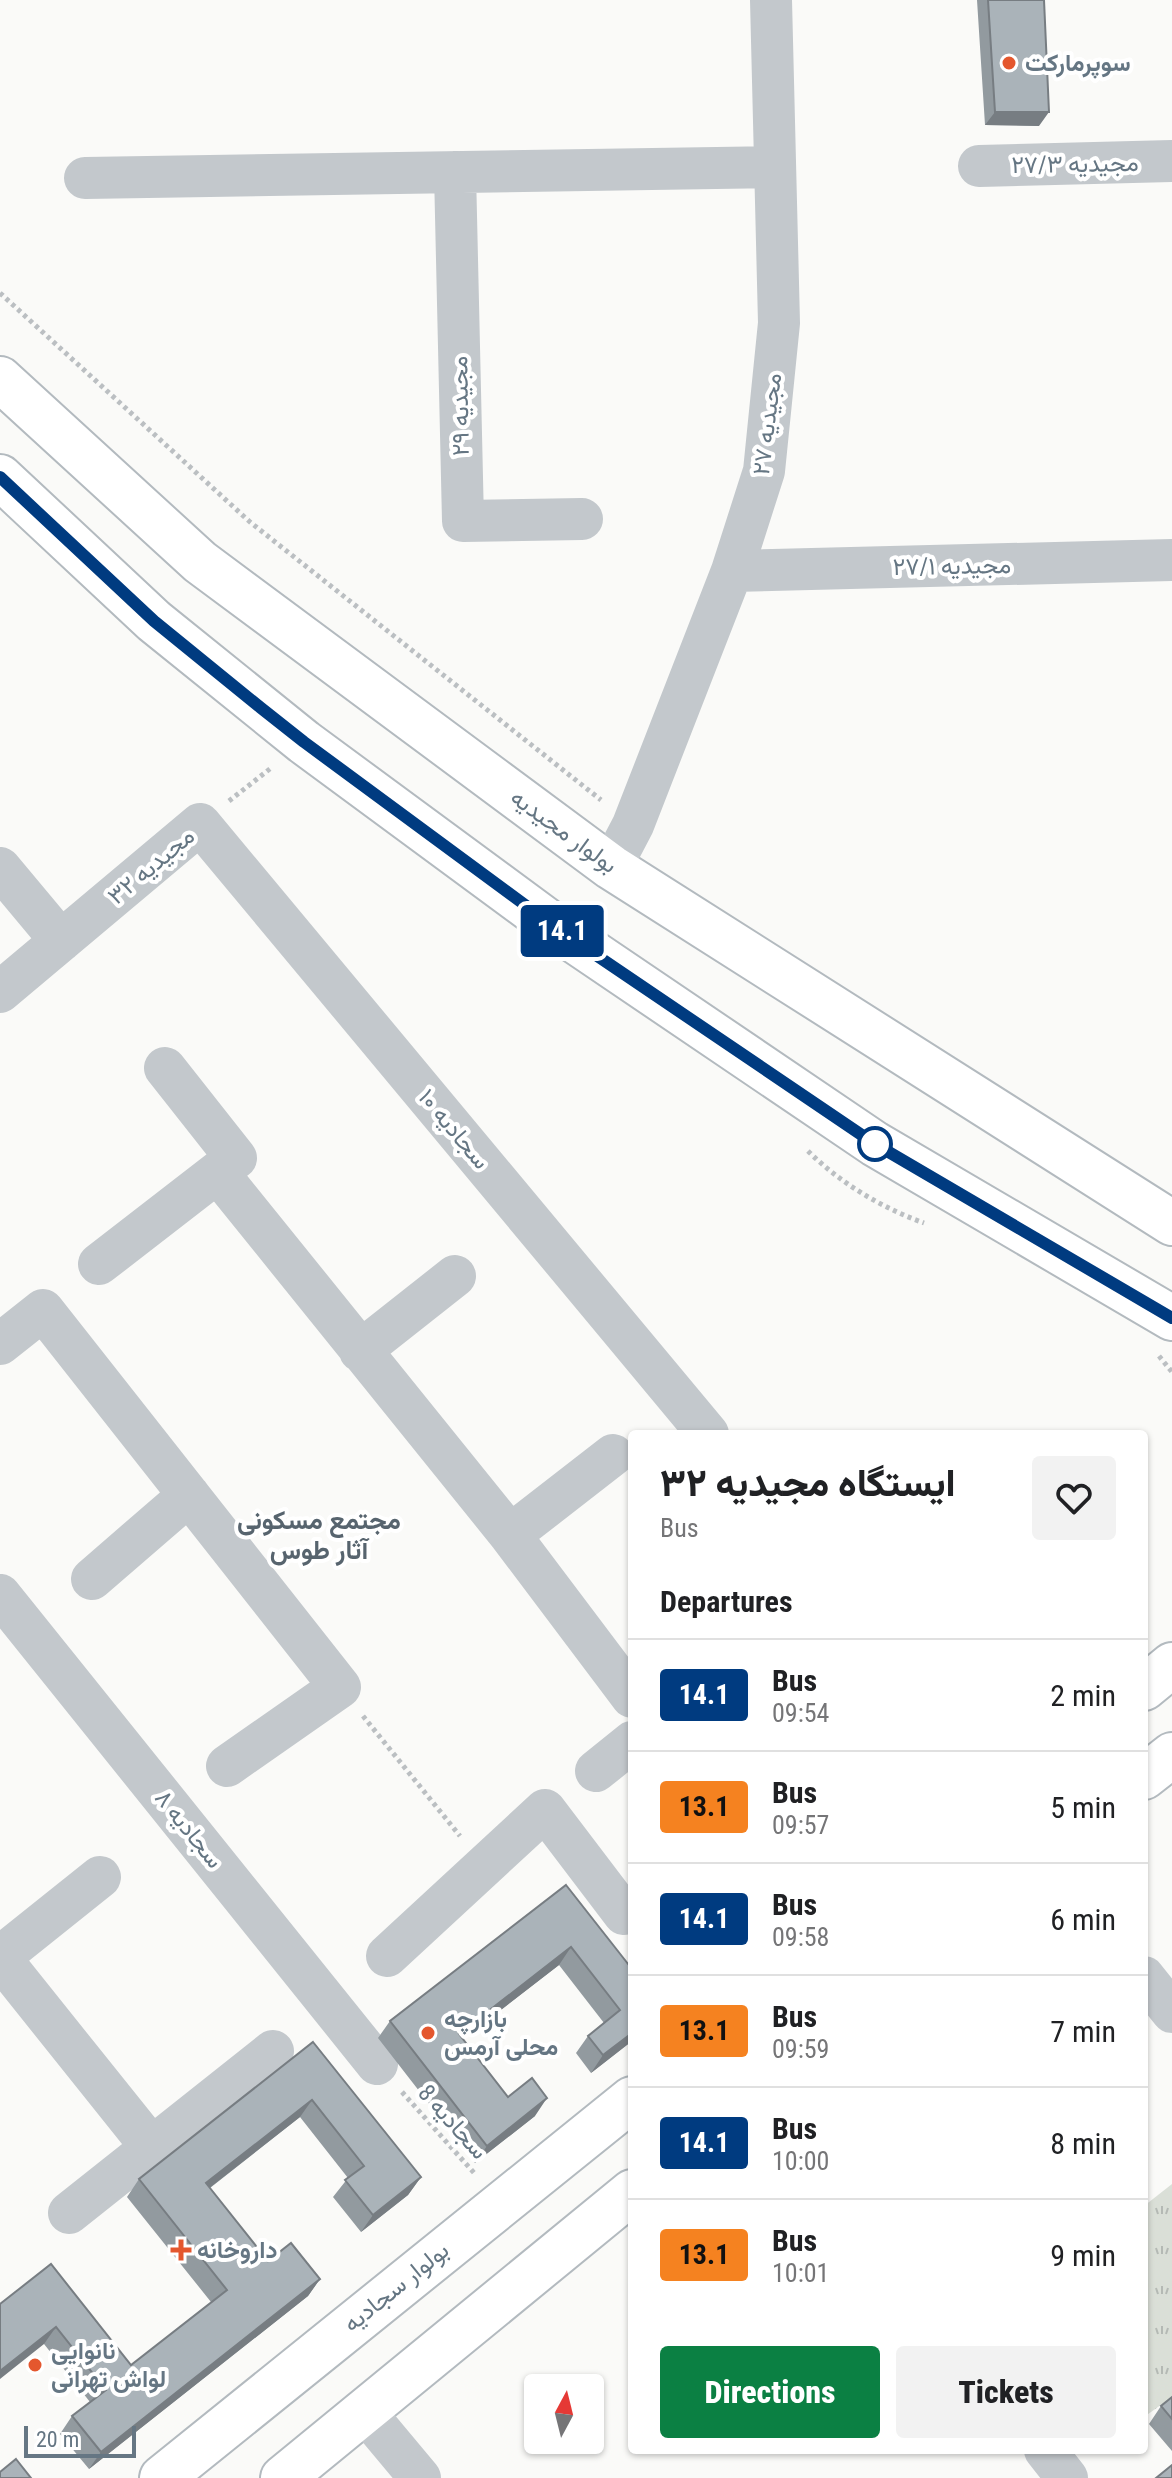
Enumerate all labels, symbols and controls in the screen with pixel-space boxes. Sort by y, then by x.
place label: سوپرمارکت [1025,49,1131,79]
marker: سوپرمارکت [1000,54,1018,72]
street label: مجیدیه ۲۷/۳ [1011,149,1139,179]
street label: مجیدیه ۲۹ [445,356,475,456]
street label: مجیدیه ۲۷ [747,371,787,477]
street label: مجیدیه ۲۷/۱ [892,551,1012,581]
street label: بولوار مجیدیه [505,783,623,880]
street label: مجیدیه ۳۲ [102,822,200,910]
line badge: 14.1 [506,905,618,957]
text: 14.1 [537,914,587,947]
street label: سجادیه ۱۰ [413,1083,495,1175]
unlabelled marker [858,1127,892,1161]
button: heart [1032,1456,1116,1540]
text: ایستگاه مجیدیه ۳۲ [660,1461,956,1505]
district label: مجتمع مسکونی آثار طوس [237,1505,401,1566]
text: Bus [660,1513,699,1543]
text: Departures [660,1584,793,1619]
text: Bus [772,1663,817,1698]
text: 14.1 [679,1678,729,1711]
text: 2 min [1050,1678,1116,1713]
text: 09:54 [772,1698,829,1728]
text: Bus [772,1775,817,1810]
street label: سجادیه ۸ [149,1784,229,1874]
text: 13.1 [679,1790,729,1823]
text: 5 min [1050,1790,1116,1825]
text: 09:57 [772,1810,829,1840]
text: Bus [772,1887,817,1922]
text: 14.1 [679,1902,729,1935]
text: 6 min [1050,1902,1116,1937]
text: 09:58 [772,1922,829,1952]
text: Bus [772,1999,817,2034]
place label: بازارچه محلی آرمس [444,2005,558,2062]
text: 13.1 [679,2014,729,2047]
text: 7 min [1050,2014,1116,2049]
marker: بازارچه محلی آرمس [419,2024,437,2042]
text: 09:59 [772,2034,829,2064]
street label: سجادیه 8 [412,2079,494,2165]
text: Bus [772,2111,817,2146]
text: 14.1 [679,2126,729,2159]
text: 8 min [1050,2126,1116,2161]
text: 10:00 [772,2146,829,2176]
text: Bus [772,2223,817,2258]
place label: داروخانه [197,2236,277,2265]
street label: بولوار سجادیه [338,2236,455,2339]
text: 13.1 [679,2238,729,2271]
text: 9 min [1050,2238,1116,2273]
marker: داروخانه [172,2241,190,2259]
text: 10:01 [772,2258,829,2288]
place label: نانوایی لواش تهرانی [51,2337,166,2394]
button: Directions [660,2346,880,2438]
button: Tickets [896,2346,1116,2438]
marker: نانوایی لواش تهرانی [26,2356,44,2374]
north arrow [524,2374,604,2454]
map controls [524,2374,604,2454]
scale bar [24,2422,136,2458]
text: 20 m [36,2427,79,2452]

